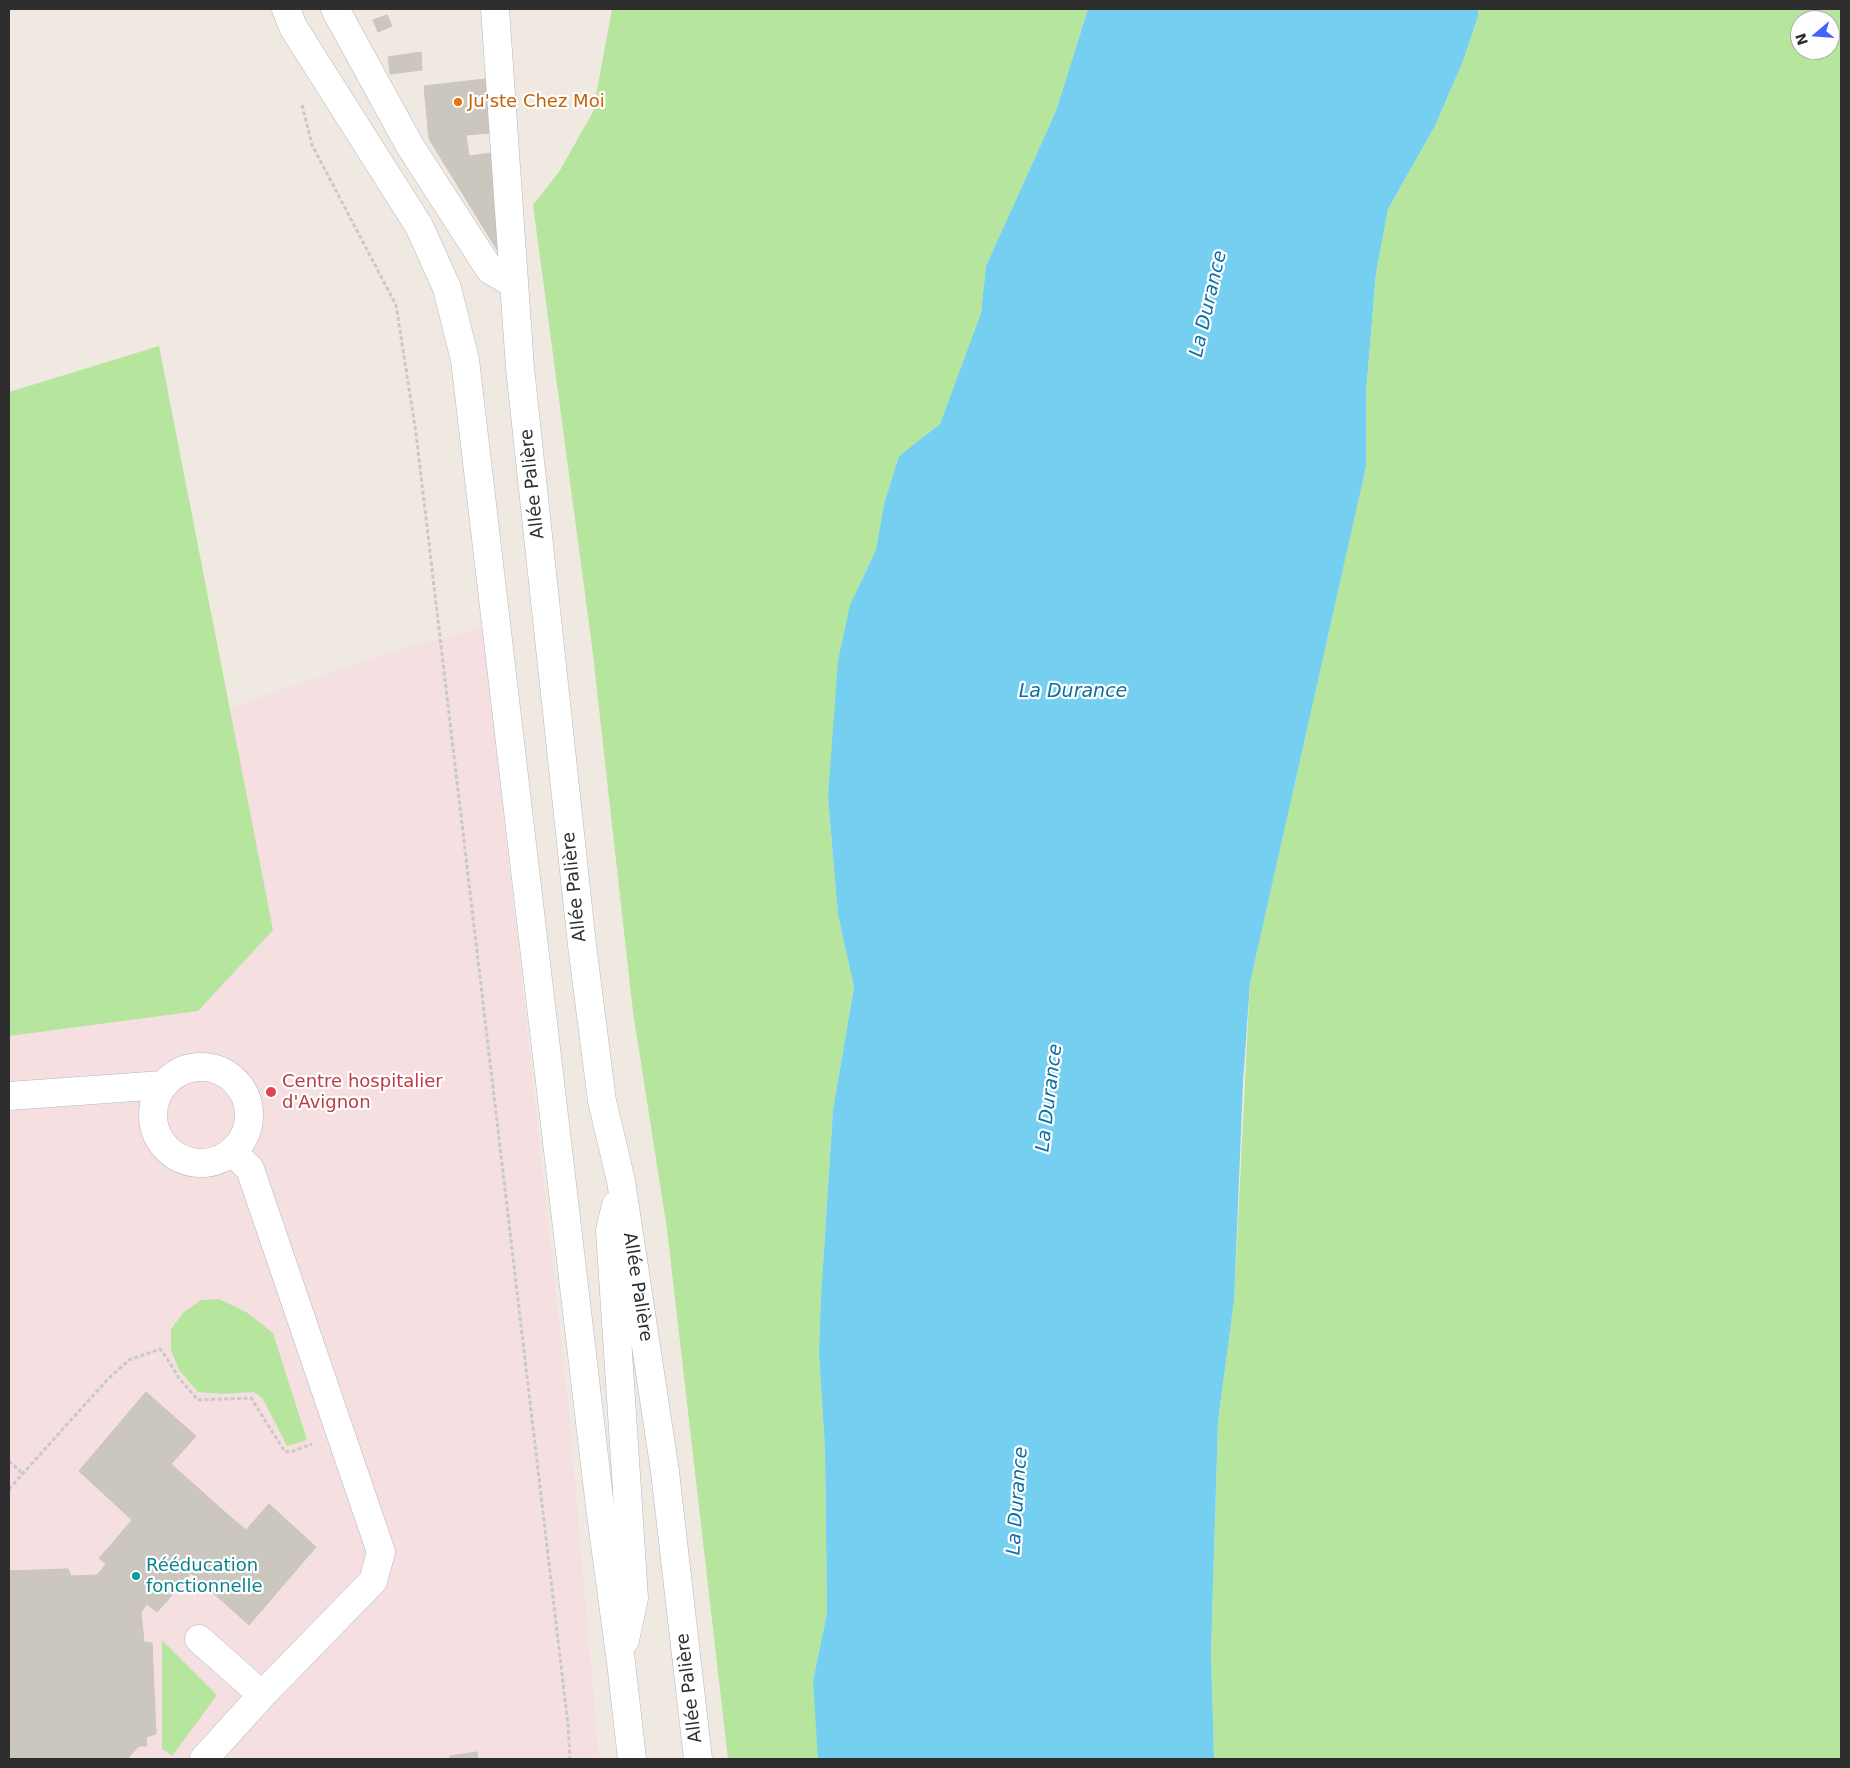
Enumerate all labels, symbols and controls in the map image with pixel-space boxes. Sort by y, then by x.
north arrow [1790,10,1840,60]
text: N [1792,31,1811,47]
place label: Ju'ste Chez Moi [468,91,605,113]
marker: Ju'ste Chez Moi [452,96,464,108]
water label: La Durance [1186,249,1232,359]
street label: Allée Palière [516,428,550,540]
water label: La Durance [1019,681,1127,703]
street label: Allée Palière [558,831,592,943]
water label: La Durance [1032,1043,1068,1153]
place label: Centre hospitalier d'Avignon [282,1071,443,1114]
marker: Centre hospitalier d'Avignon [264,1085,278,1099]
street label: Allée Palière [618,1231,656,1343]
water label: La Durance [1003,1446,1033,1556]
place label: Rééducation fonctionnelle [146,1555,263,1598]
marker: Rééducation fonctionnelle [130,1570,142,1582]
street label: Allée Palière [673,1632,707,1744]

